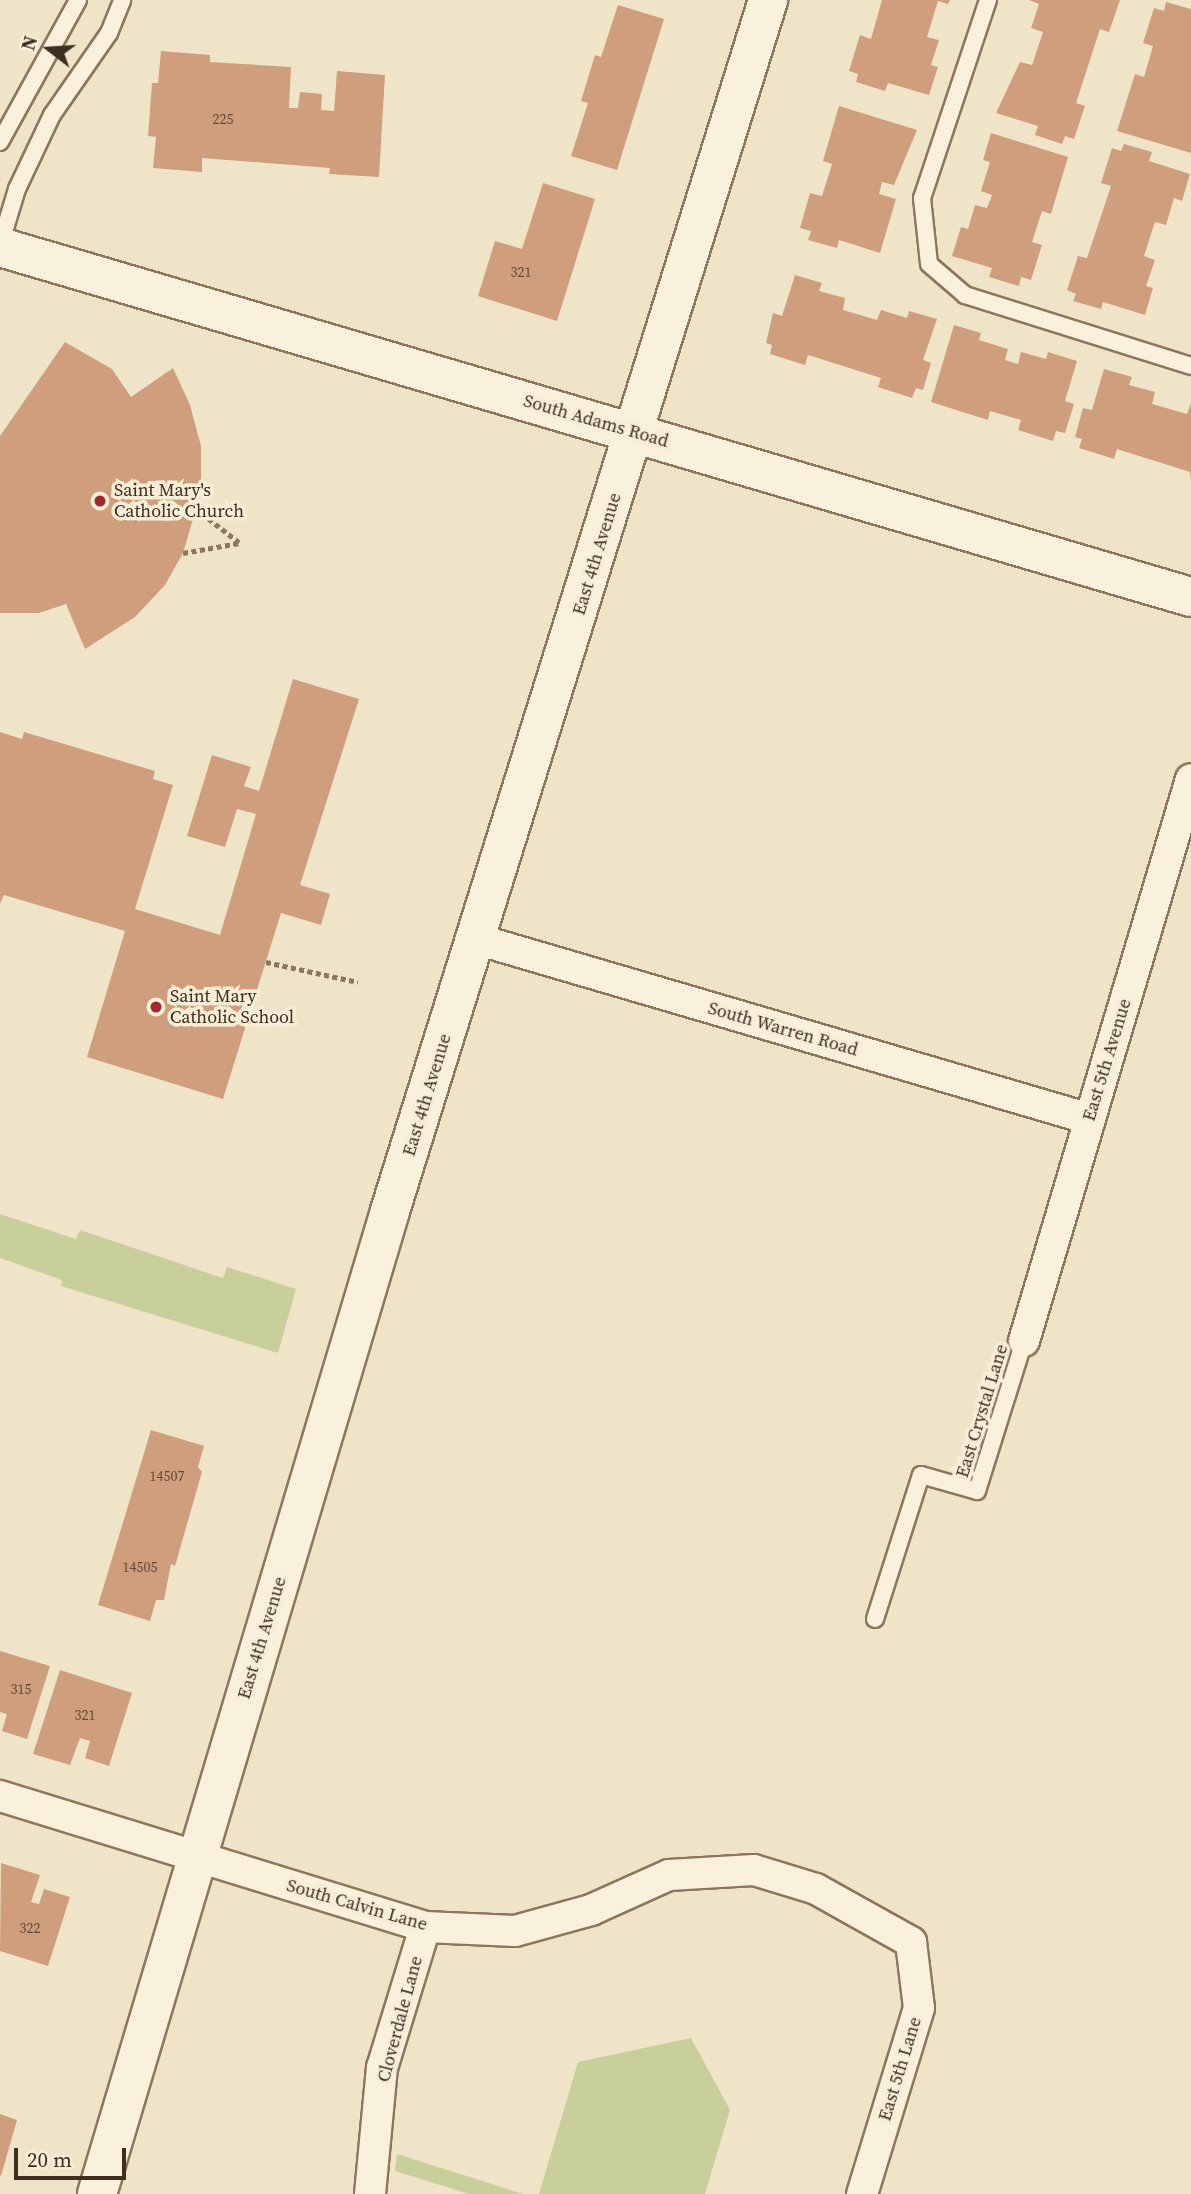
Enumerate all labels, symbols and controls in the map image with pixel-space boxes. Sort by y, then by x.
north arrow [14,14,84,84]
text: N [14,32,43,53]
house number: 225 [213,111,233,127]
house number: 321 [511,264,531,280]
street label: South Adams Road [521,390,671,452]
place label: Saint Mary's Catholic Church [114,480,244,522]
street label: East 4th Avenue [568,490,626,618]
marker: Saint Mary's Catholic Church [92,493,108,509]
place label: Saint Mary Catholic School [170,986,294,1028]
street label: East 5th Avenue [1078,996,1136,1124]
street label: South Warren Road [705,997,861,1061]
marker: Saint Mary Catholic School [148,999,164,1015]
street label: East 4th Avenue [398,1031,456,1159]
street label: East Crystal Lane [951,1342,1013,1480]
house number: 14507 [150,1468,184,1484]
house number: 14505 [123,1559,157,1575]
street label: East 4th Avenue [233,1574,291,1702]
house number: 315 [11,1681,31,1697]
house number: 321 [75,1707,95,1723]
street label: South Calvin Lane [284,1875,430,1935]
house number: 322 [20,1920,40,1936]
street label: Cloverdale Lane [373,1954,427,2084]
street label: East 5th Lane [874,2014,926,2124]
scale bar [18,2134,130,2178]
text: 20 m [27,2145,72,2174]

